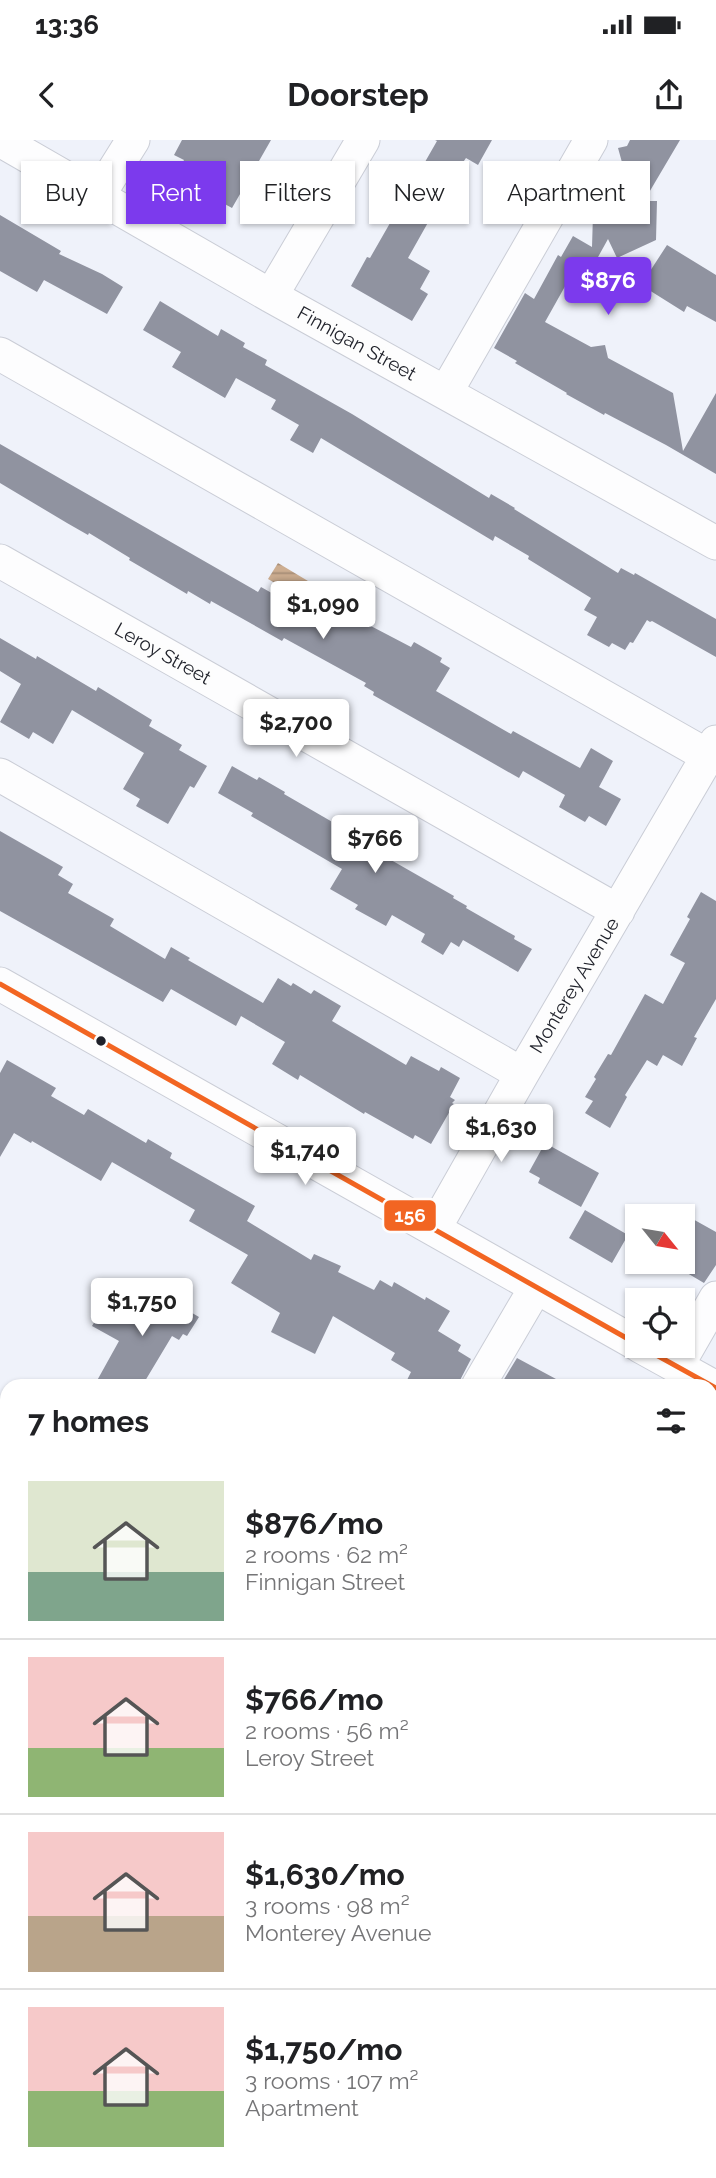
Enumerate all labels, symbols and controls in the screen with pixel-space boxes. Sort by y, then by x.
text: 13:36 [35,10,99,40]
icon: back [28,76,66,114]
text: Doorstep [287,76,429,113]
icon: share [650,76,688,114]
chip: Buy [21,161,112,224]
chip: Rent [126,161,226,224]
chip: Filters [240,161,355,224]
chip: New [369,161,469,224]
chip: Apartment [483,161,650,224]
pin: $876 [567,258,649,317]
text: $876 [580,266,636,293]
street label: Finnigan Street [294,301,421,385]
pin: $1,090 [266,582,380,641]
text: $1,090 [286,590,360,617]
street label: Leroy Street [111,618,216,689]
pin: $2,700 [239,700,353,759]
text: $2,700 [259,708,333,735]
pin: $766 [334,816,416,875]
text: $766 [347,824,403,851]
street label: Monterey Avenue [525,913,623,1057]
unlabelled marker [94,1034,108,1048]
pin: $1,630 [444,1104,558,1164]
text: $1,630 [465,1113,537,1140]
pin: $1,740 [248,1128,362,1187]
text: $1,740 [270,1136,340,1163]
line badge: 156 [383,1199,437,1232]
text: 156 [394,1204,426,1226]
north arrow [625,1204,695,1274]
map controls [625,1204,695,1358]
pin: $1,750 [85,1278,199,1338]
text: $1,750 [107,1287,177,1314]
button: locate [625,1288,695,1358]
icon: filters [652,1402,690,1440]
text: 7 homes [28,1404,149,1439]
text: $876/mo [245,1506,383,1541]
icon: home [84,1509,168,1593]
text: 2 rooms · 62 m² [245,1541,408,1568]
text: Finnigan Street [245,1568,405,1595]
text: $766/mo [245,1682,383,1717]
icon: home [84,1685,168,1769]
text: 2 rooms · 56 m² [245,1717,409,1744]
text: Leroy Street [245,1744,374,1771]
text: $1,630/mo [245,1857,405,1892]
icon: home [84,1860,168,1944]
text: 3 rooms · 98 m² [245,1892,410,1919]
text: Monterey Avenue [245,1919,432,1946]
text: $1,750/mo [245,2032,402,2067]
icon: home [84,2035,168,2119]
text: 3 rooms · 107 m² [245,2067,419,2094]
text: Apartment [245,2094,359,2121]

